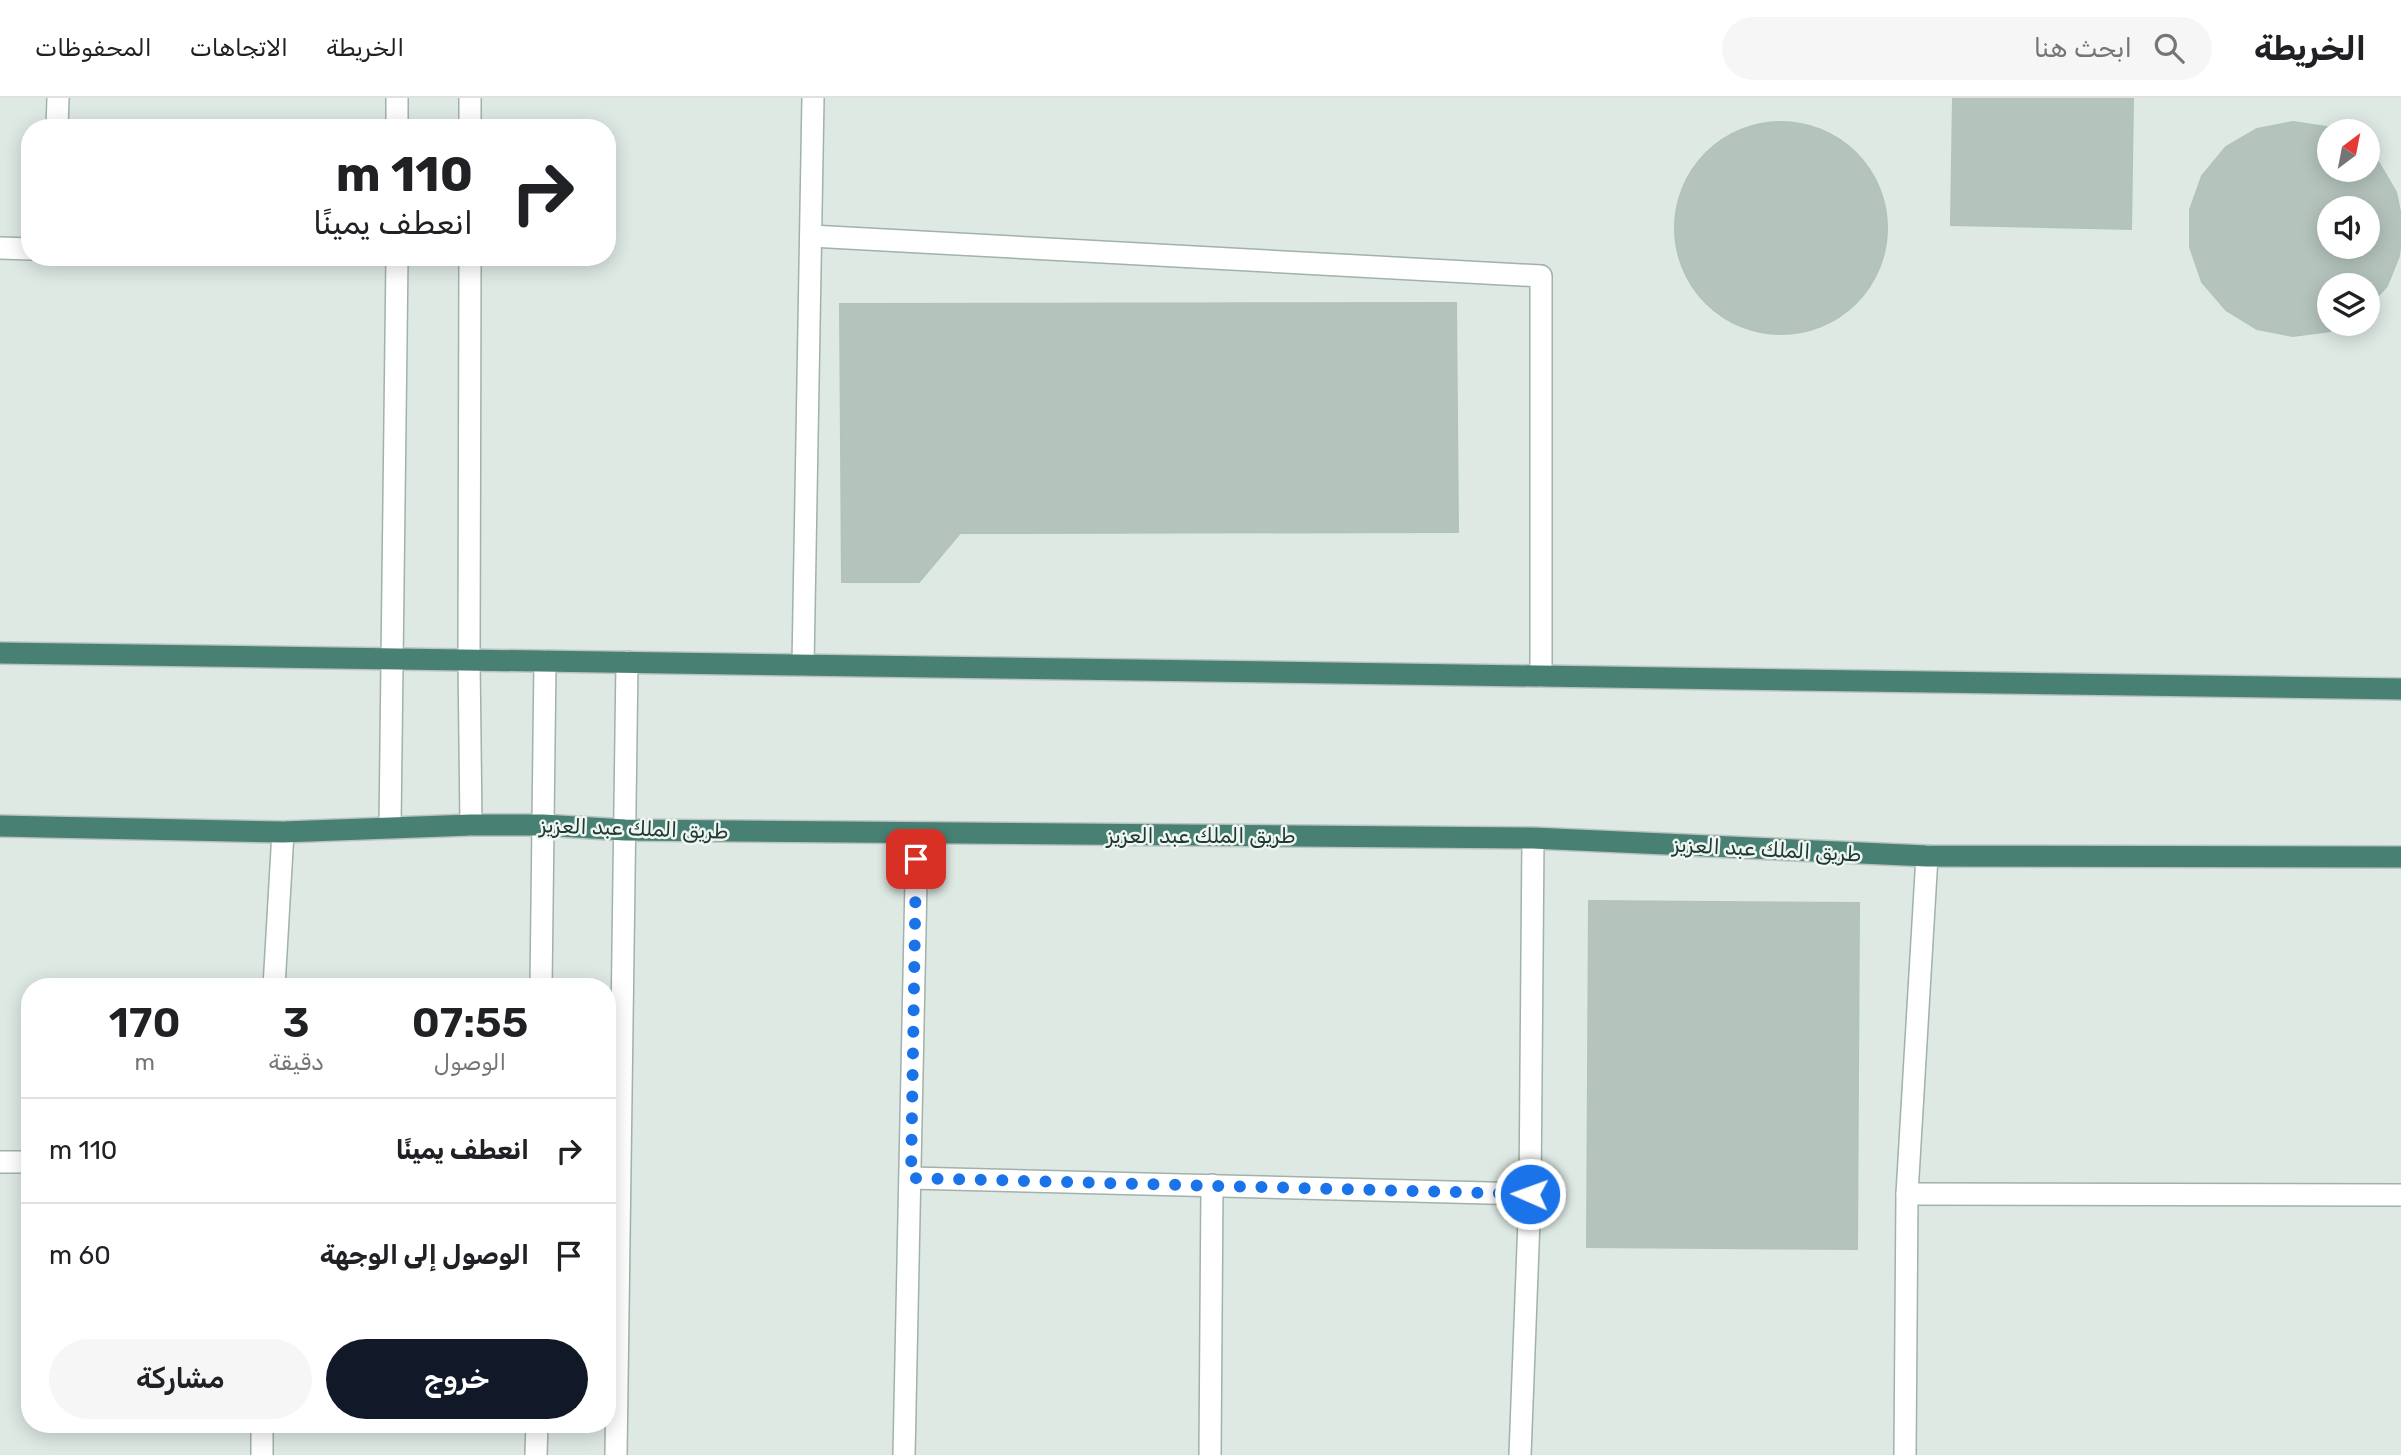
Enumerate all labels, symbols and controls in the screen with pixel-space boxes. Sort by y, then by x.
search box [1722,17,2212,80]
icon: search [2150,29,2188,67]
text: الخريطة [2254,29,2366,68]
text: ابحث هنا [2034,33,2132,64]
text: المحفوظات [35,34,152,62]
text: الاتجاهات [190,34,288,62]
text: الخريطة [326,34,404,62]
north arrow [2317,119,2380,182]
map controls [2317,119,2380,336]
text: 110 m [336,145,473,203]
icon: right [497,147,588,238]
button: sound [2317,196,2380,259]
text: انعطف يمينًا [313,204,473,242]
button: layers [2317,273,2380,336]
street label: طريق الملك عبد العزيز [537,812,729,844]
street label: طريق الملك عبد العزيز [1104,823,1296,848]
pin [886,829,946,889]
street label: طريق الملك عبد العزيز [1670,831,1862,866]
icon: arrive [897,840,935,878]
text: 170 [109,998,180,1048]
text: 3 [283,998,310,1048]
text: 07:55 [412,998,528,1048]
text: m [134,1048,155,1076]
text: دقيقة [268,1048,324,1076]
text: الوصول [434,1048,506,1076]
icon: right [550,1132,588,1170]
text: 110 m [49,1135,117,1166]
text: انعطف يمينًا [396,1135,529,1166]
position arrow [1493,1157,1567,1231]
icon: arrive [550,1237,588,1275]
text: 60 m [49,1240,111,1271]
text: الوصول إلى الوجهة [320,1240,529,1271]
button: مشاركة [49,1339,312,1419]
button: خروج [326,1339,588,1419]

